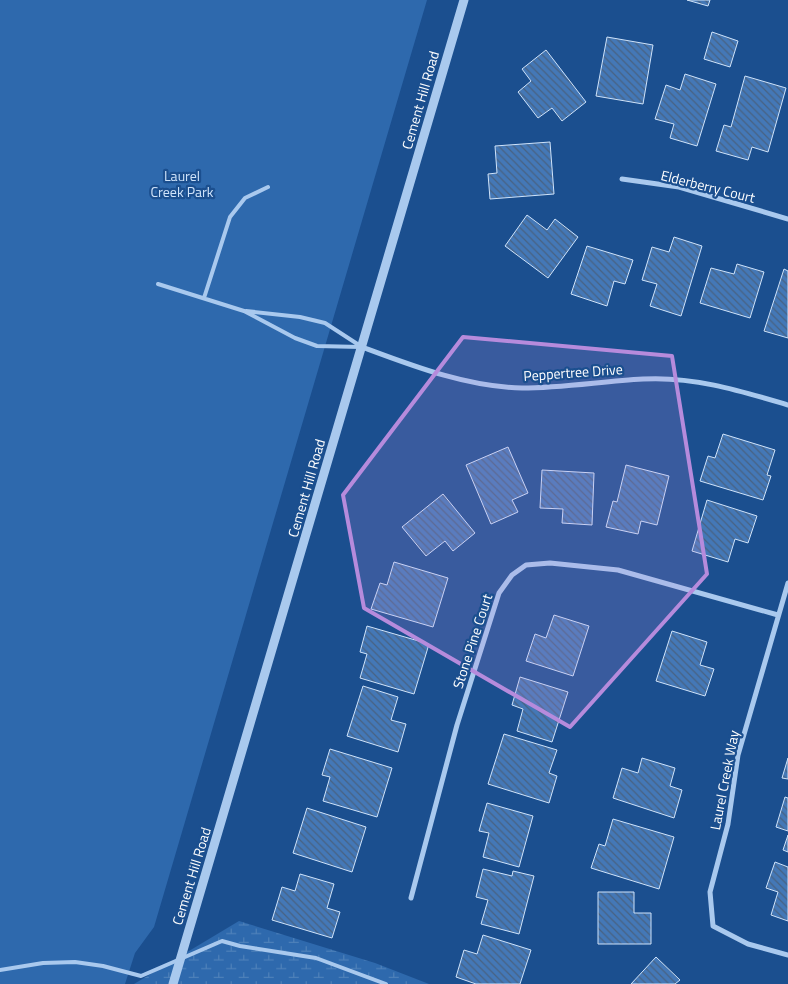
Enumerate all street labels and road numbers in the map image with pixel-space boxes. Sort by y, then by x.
street label: Cement Hill Road [396,48,444,152]
street label: Elderberry Court [659,164,757,208]
street label: Peppertree Drive [523,358,623,386]
street label: Cement Hill Road [282,436,330,540]
street label: Stone Pine Court [447,591,497,691]
street label: Laurel Creek Way [704,728,744,832]
street label: Cement Hill Road [166,825,216,927]

